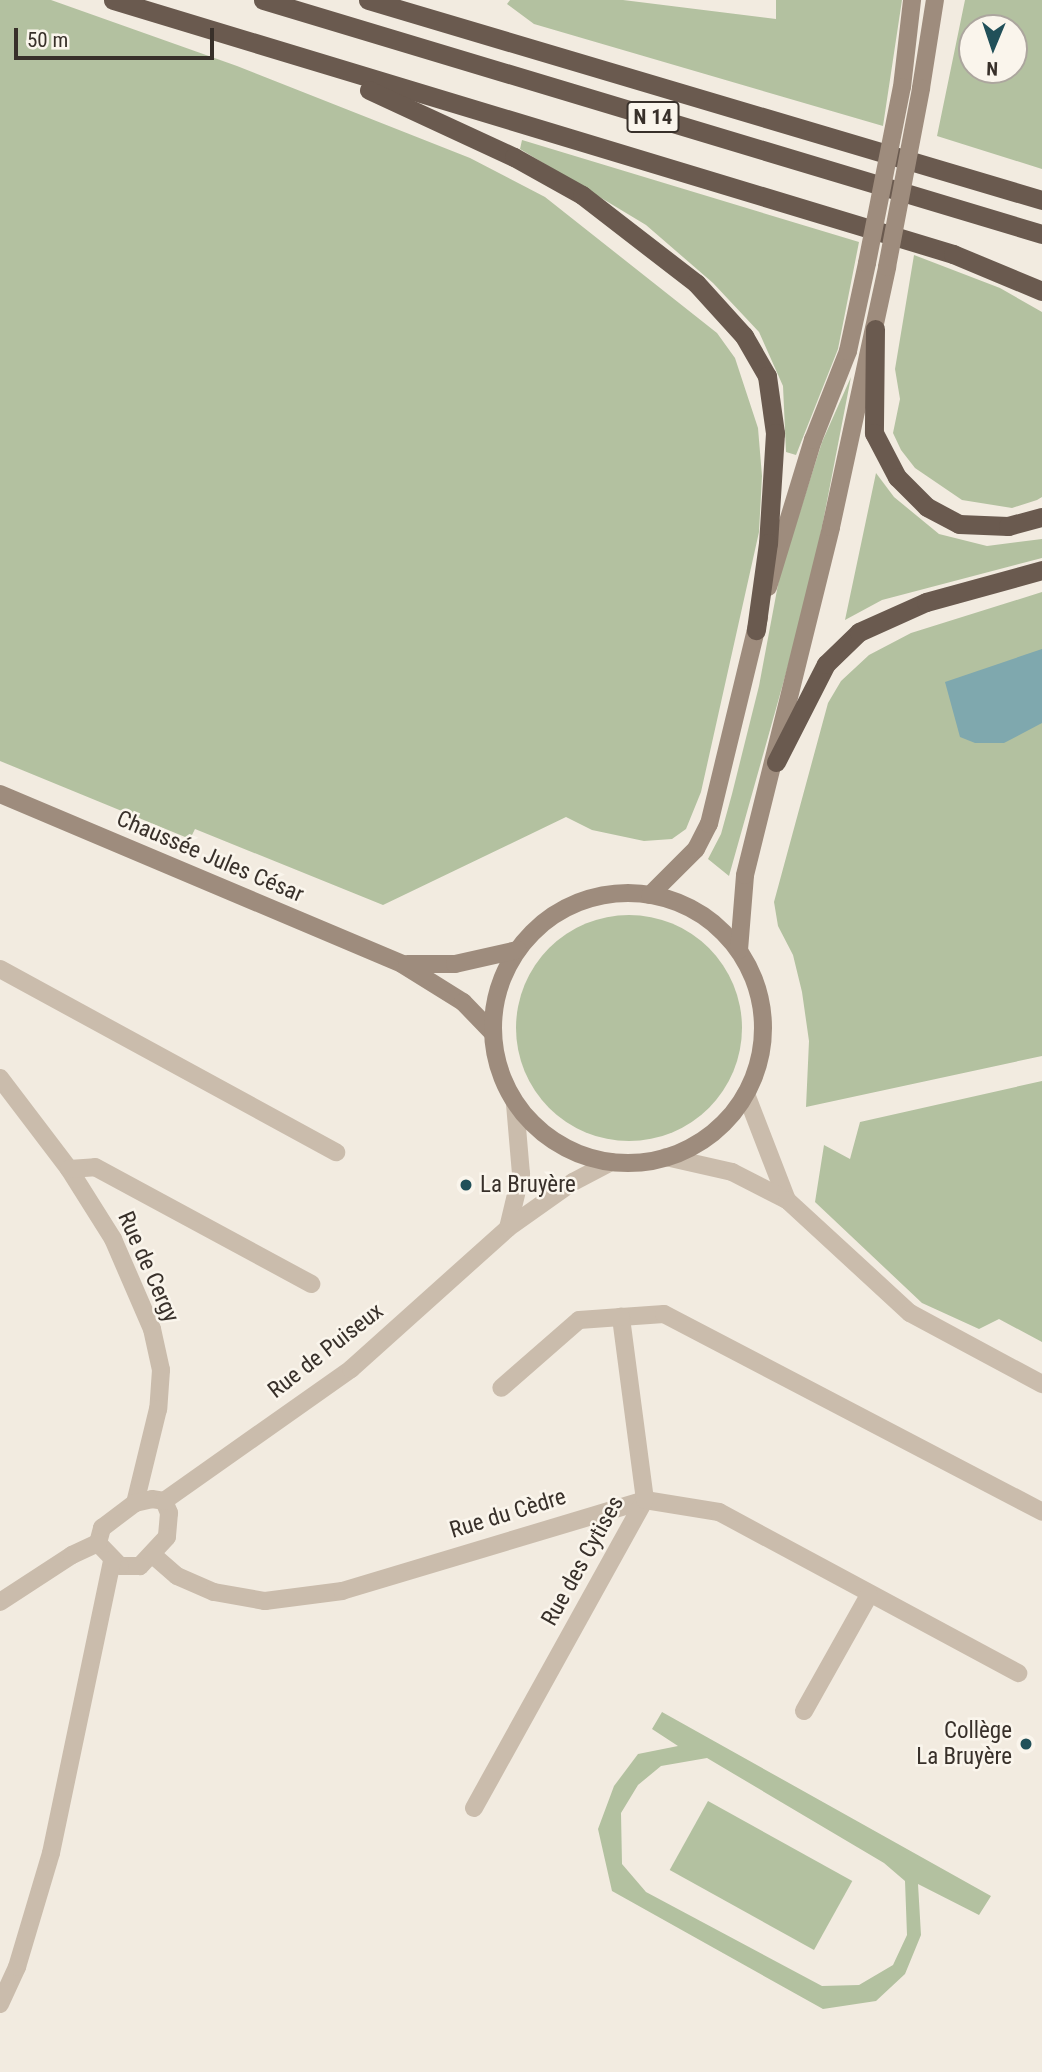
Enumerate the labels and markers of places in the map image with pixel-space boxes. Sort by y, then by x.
place label: La Bruyère [480,1171,576,1199]
marker: La Bruyère [458,1177,474,1193]
place label: Collège La Bruyère [916,1717,1012,1771]
marker: Collège La Bruyère [1018,1736,1034,1752]

